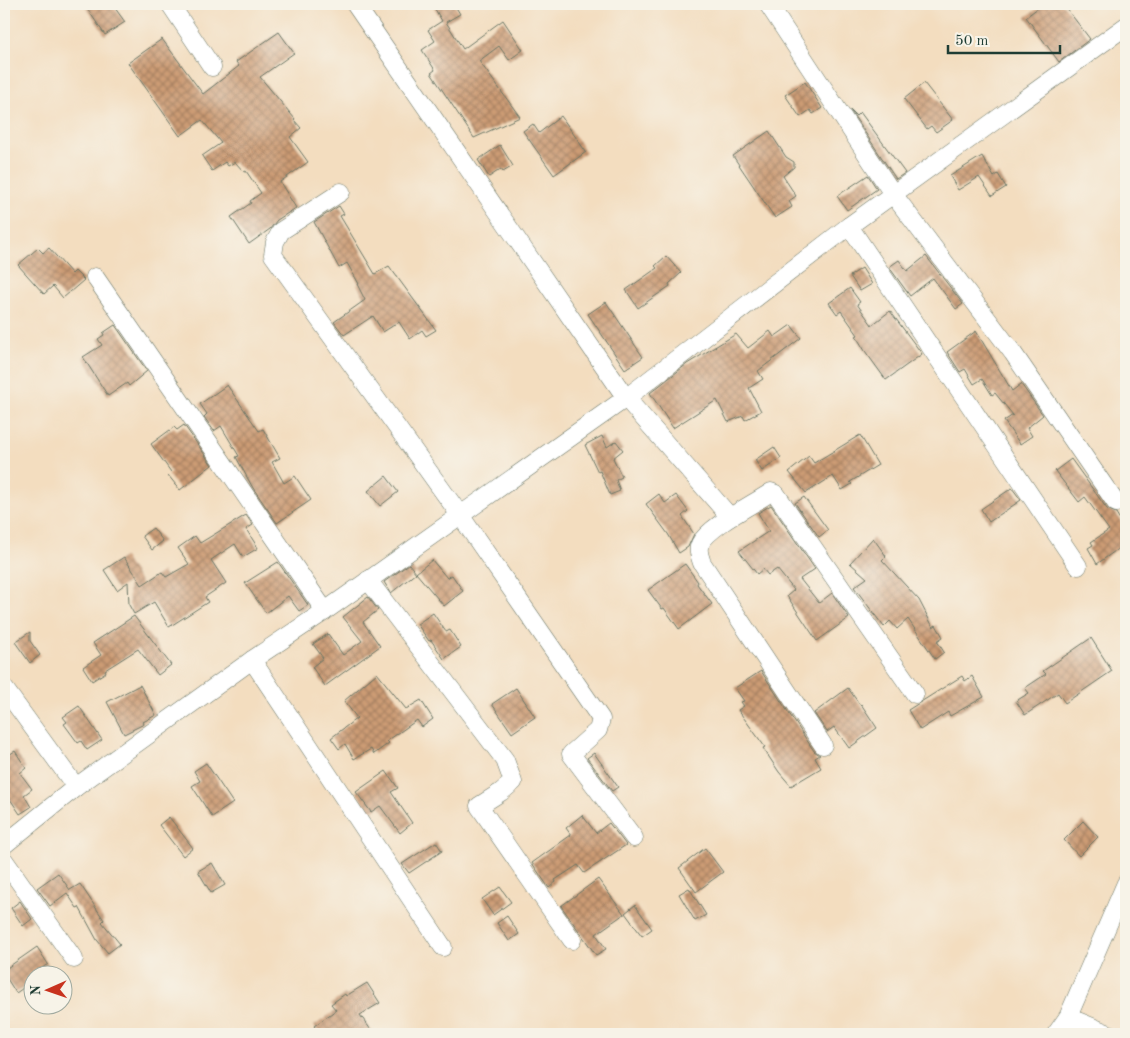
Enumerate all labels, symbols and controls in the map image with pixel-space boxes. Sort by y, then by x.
scale bar [948,22,1060,54]
text: 50 m [955,34,989,49]
north arrow [22,966,72,1016]
text: N [29,985,43,996]

